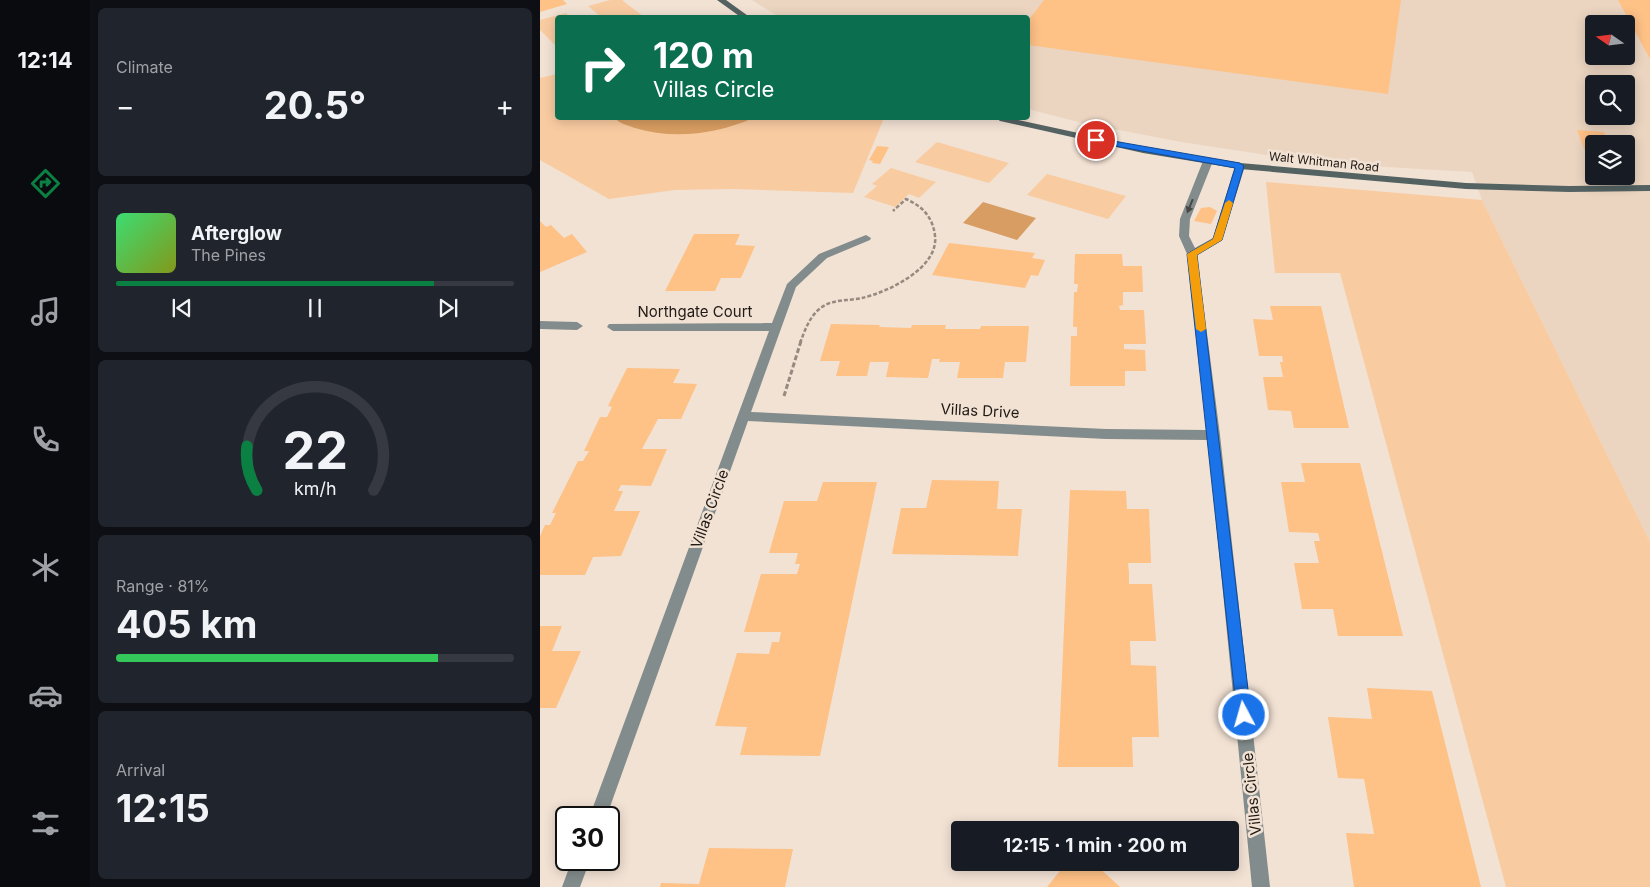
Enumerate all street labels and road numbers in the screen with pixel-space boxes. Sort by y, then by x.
street label: Walt Whitman Road [1268,148,1380,175]
street label: Northgate Court [638,302,753,321]
street label: Villas Drive [940,399,1020,422]
street label: Villas Circle [686,467,733,551]
street label: Villas Circle [1238,752,1265,836]

